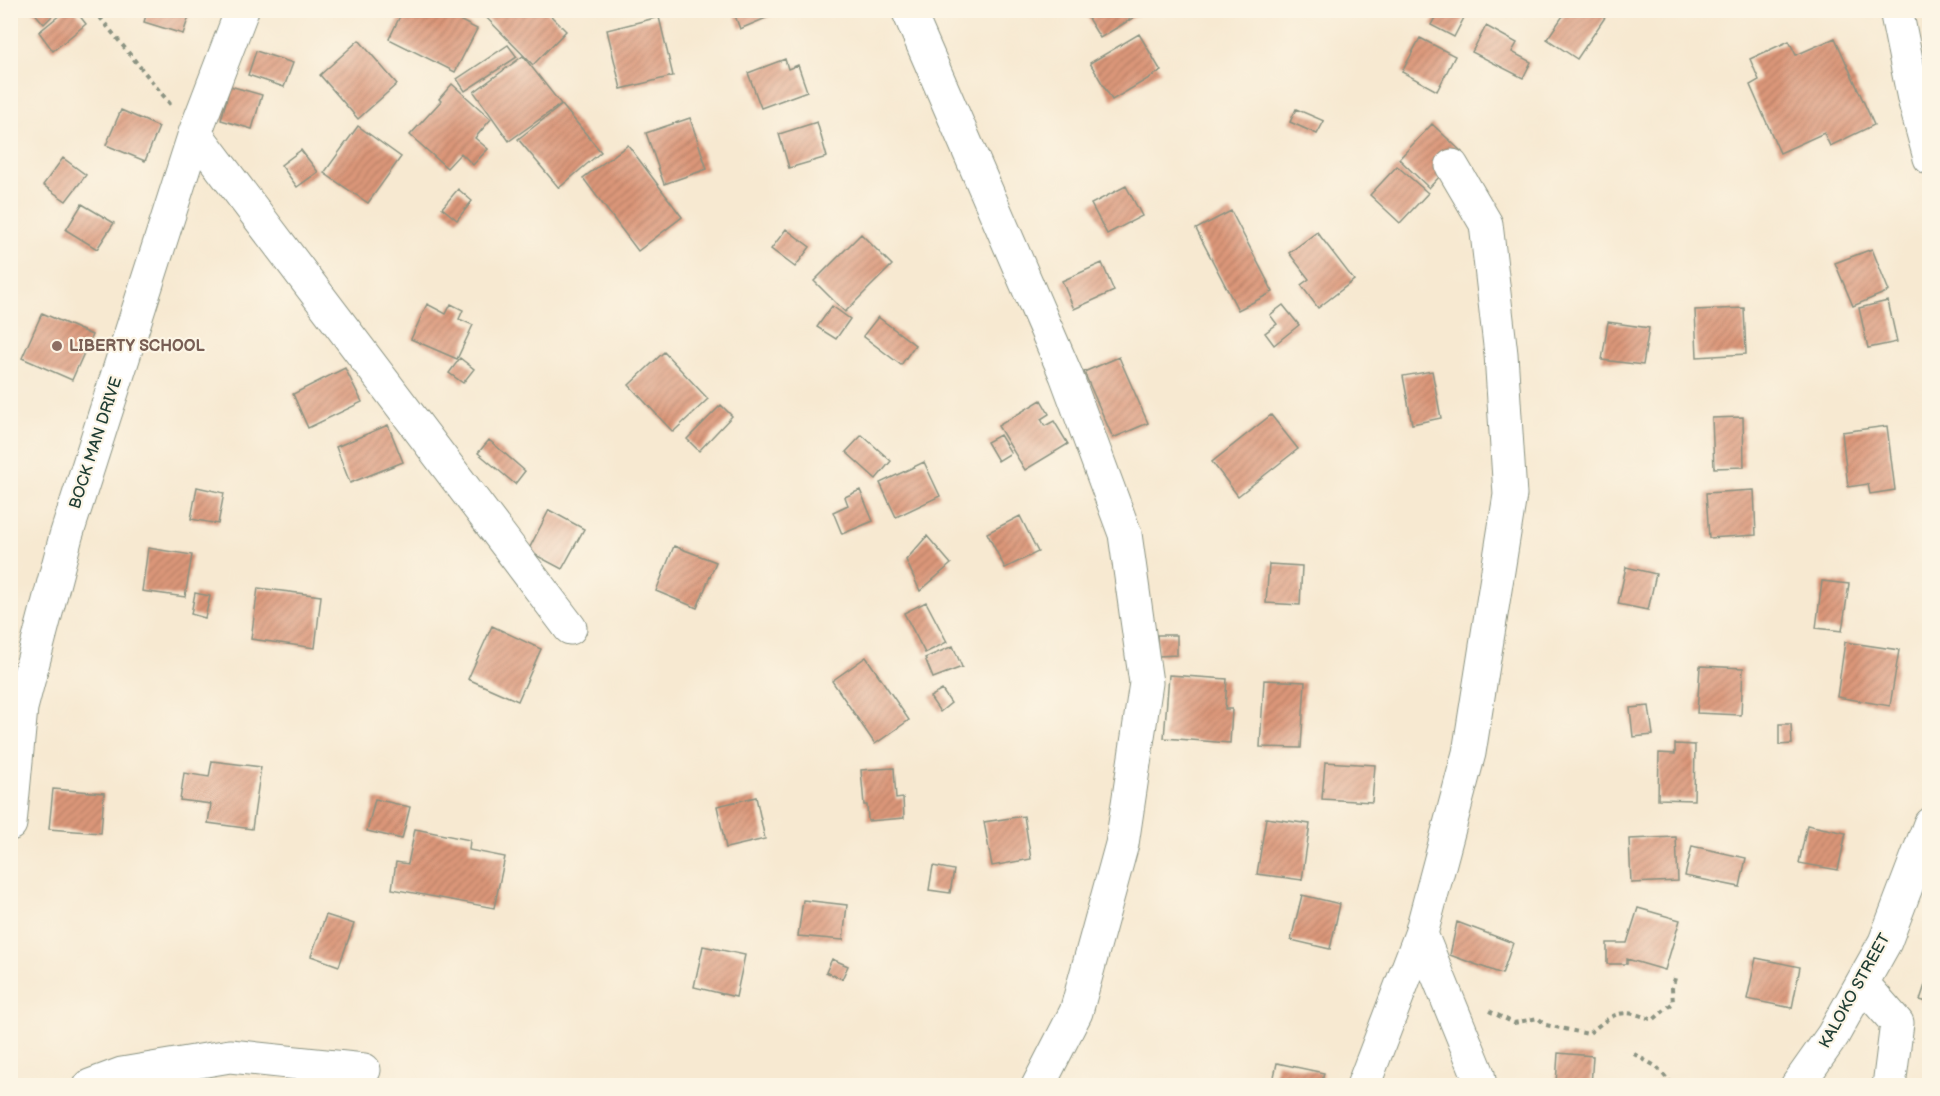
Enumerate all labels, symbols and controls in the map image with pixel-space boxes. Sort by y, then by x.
place label: LIBERTY SCHOOL [69,337,205,356]
marker: LIBERTY SCHOOL [50,339,64,353]
street label: BOCK MAN DRIVE [66,375,126,511]
street label: KALOKO STREET [1816,930,1895,1052]

